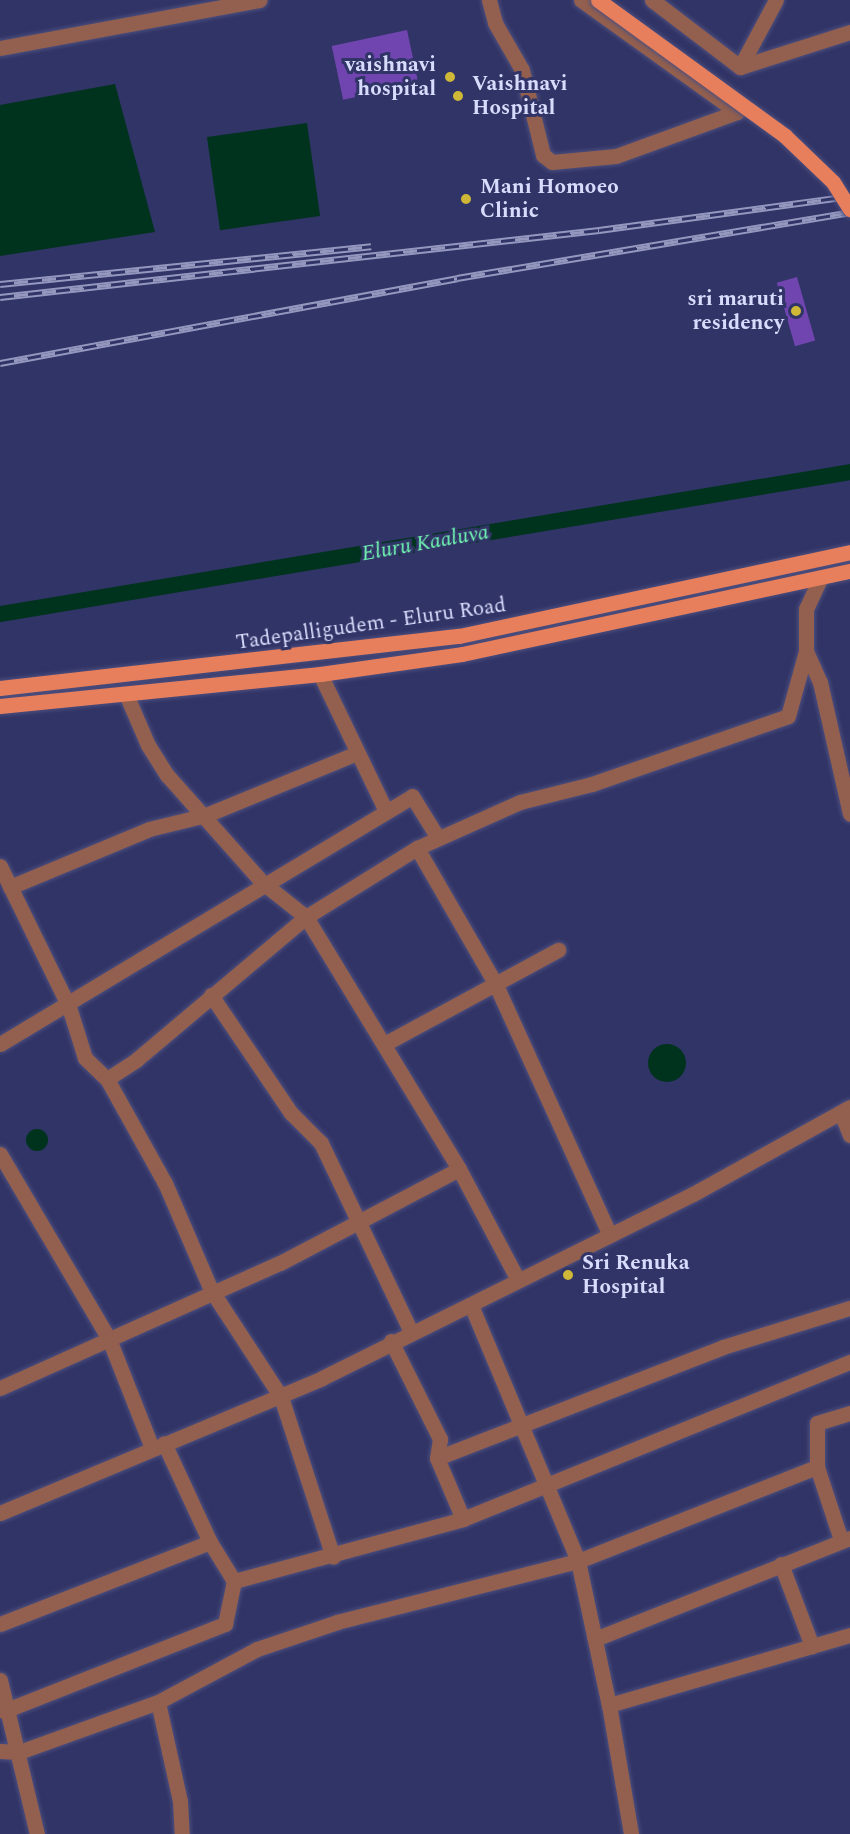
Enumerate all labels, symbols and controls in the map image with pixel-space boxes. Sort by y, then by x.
place label: vaishnavi hospital [345,52,436,102]
marker: vaishnavi hospital [441,68,459,86]
place label: Vaishnavi Hospital [472,71,567,121]
marker: Vaishnavi Hospital [449,87,467,105]
place label: Mani Homoeo Clinic [480,174,619,224]
marker: Mani Homoeo Clinic [457,190,475,208]
place label: sri maruti residency [688,286,784,336]
marker: sri maruti residency [789,304,803,318]
water label: Eluru Kaaluva [359,519,491,567]
street label: Tadepalligudem - Eluru Road [234,593,508,655]
place label: Sri Renuka Hospital [582,1250,689,1300]
marker: Sri Renuka Hospital [559,1266,577,1284]

